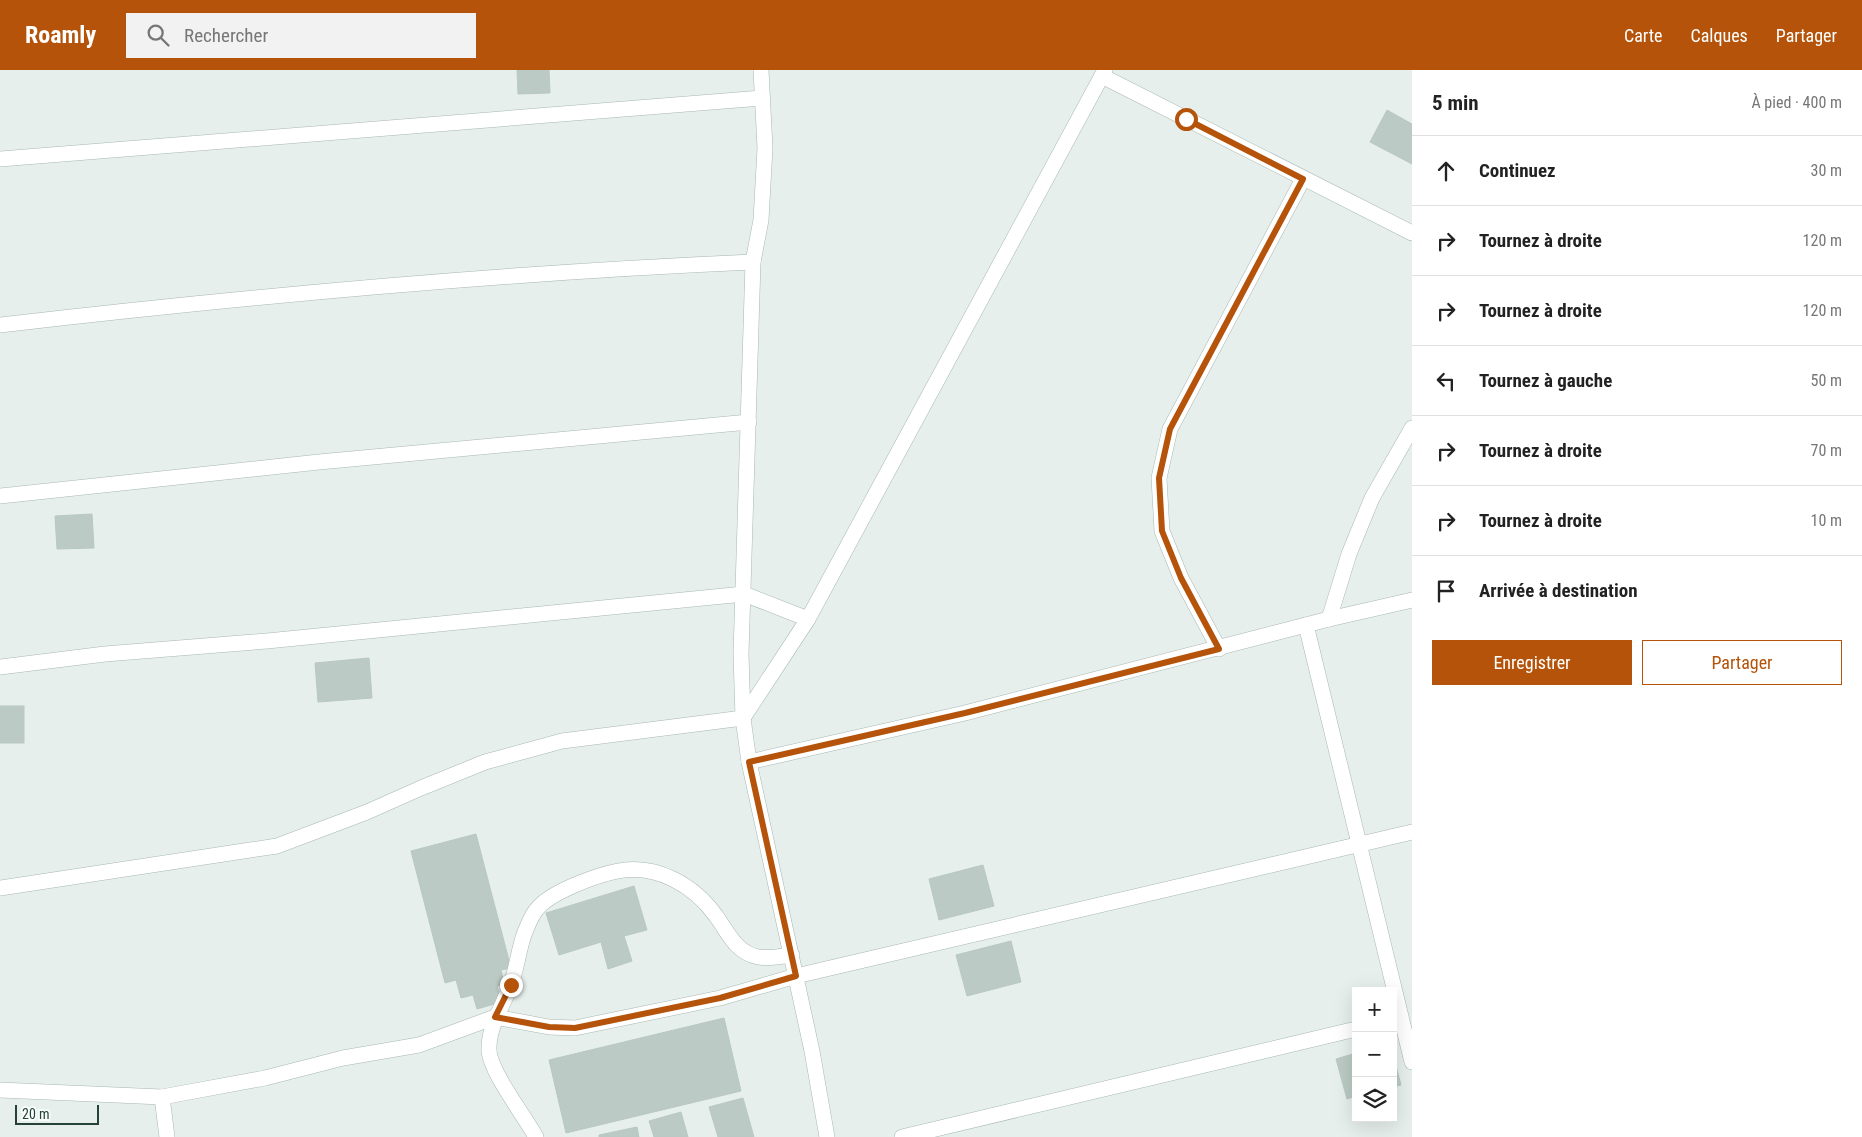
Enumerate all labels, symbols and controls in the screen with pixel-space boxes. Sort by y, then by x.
search box [126,13,476,58]
text: Roamly [25,21,96,49]
icon: search [144,21,172,49]
text: Rechercher [184,24,268,47]
text: Carte [1624,25,1663,46]
text: Calques [1691,25,1748,46]
text: Partager [1776,25,1837,46]
text: 5 min [1432,91,1479,115]
text: À pied · 400 m [1751,93,1842,112]
route start [1175,108,1198,131]
icon: ahead [1432,157,1460,185]
text: Continuez [1479,159,1556,182]
text: 30 m [1810,161,1842,180]
icon: right [1432,227,1460,255]
text: Tournez à droite [1479,229,1602,252]
text: 120 m [1803,231,1842,250]
icon: right [1432,297,1460,325]
text: Tournez à droite [1479,299,1602,322]
text: 120 m [1803,301,1842,320]
icon: left [1432,367,1460,395]
text: Tournez à gauche [1479,369,1612,392]
text: 50 m [1810,371,1842,390]
icon: right [1432,437,1460,465]
text: Tournez à droite [1479,439,1602,462]
text: 70 m [1810,441,1842,460]
icon: right [1432,507,1460,535]
text: Tournez à droite [1479,509,1602,532]
text: 10 m [1810,511,1842,530]
icon: arrive [1432,577,1460,605]
text: Arrivée à destination [1479,579,1638,602]
button: Enregistrer [1432,640,1632,685]
button: Partager [1642,640,1842,685]
route end [500,974,523,997]
map controls [1352,987,1397,1122]
button: + [1352,987,1397,1032]
button: − [1352,1032,1397,1077]
button: layers [1352,1077,1397,1122]
scale bar [15,1102,99,1125]
text: 20 m [22,1106,50,1122]

